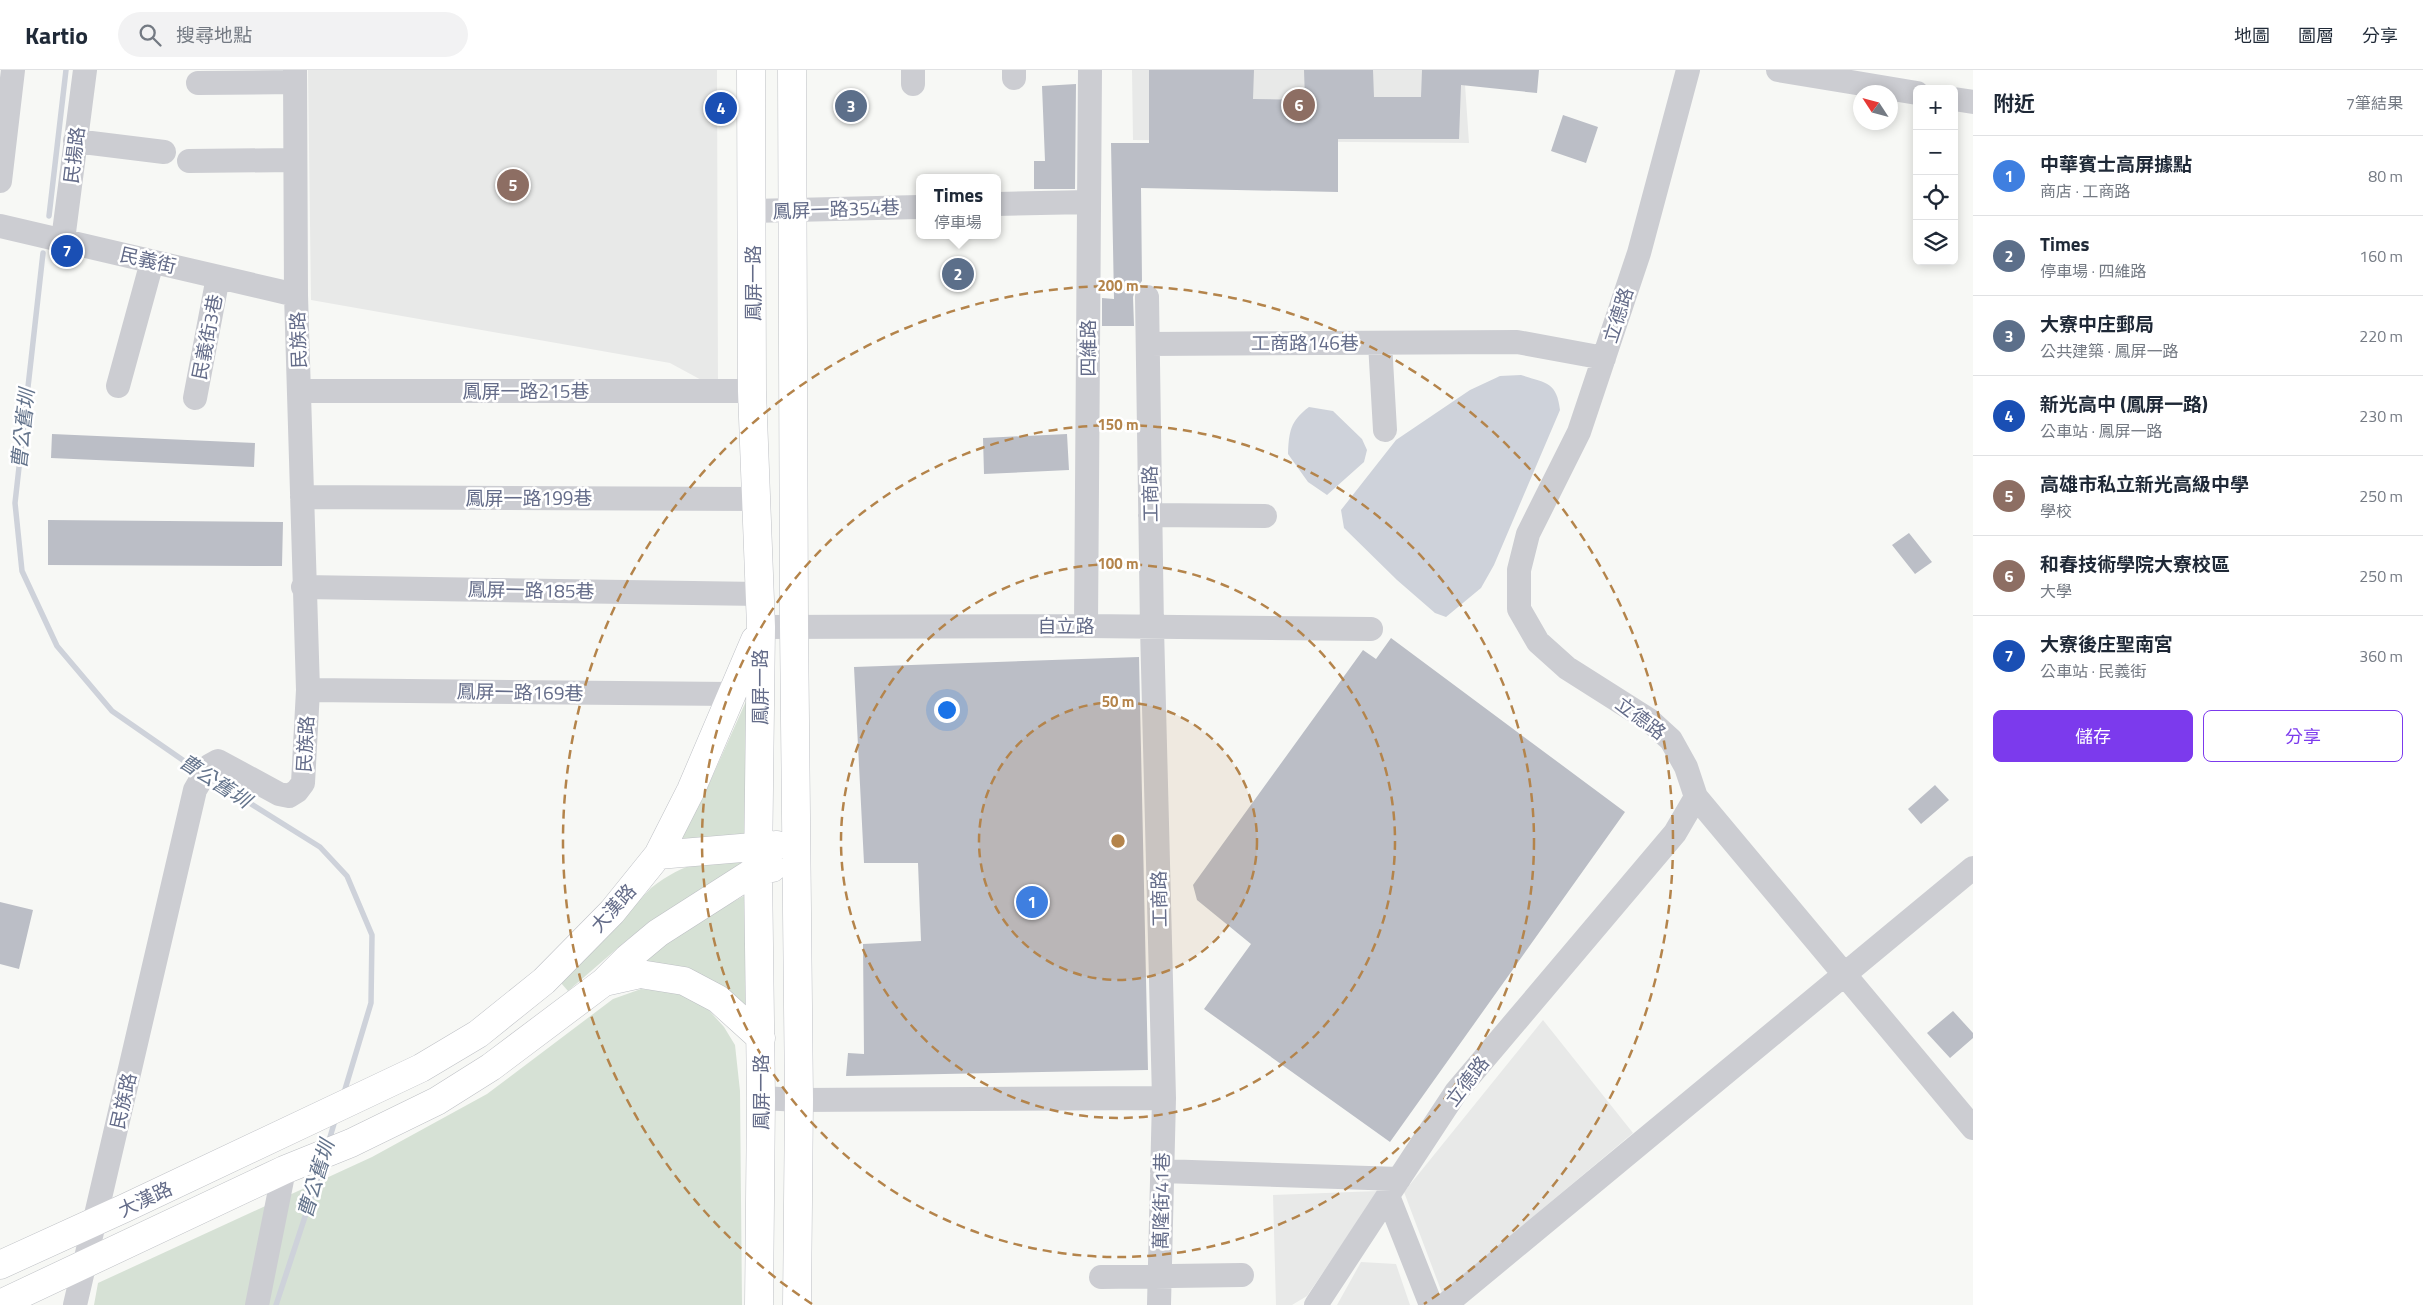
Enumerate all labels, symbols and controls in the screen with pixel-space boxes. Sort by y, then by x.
search box [118,12,468,57]
text: Kartio [25,17,88,53]
text: 搜尋地點 [176,20,252,49]
icon: search [136,21,164,49]
text: 地圖 [2234,22,2270,49]
text: 圖層 [2298,22,2334,49]
text: 分享 [2362,22,2398,49]
north arrow [1853,85,1898,130]
map controls [1913,85,1958,265]
button: + [1913,85,1958,130]
pin: 6 [1283,86,1315,124]
pin: 3 [835,87,867,125]
text: 附近 [1993,87,2035,119]
pin: 4 [705,89,737,127]
text: 7筆結果 [2346,91,2403,115]
street label: 民揚路 [56,125,91,185]
button: − [1913,130,1958,175]
text: 中華賓士高屏據點 [2040,149,2192,178]
text: 1 [2005,164,2013,188]
text: 80 m [2368,164,2403,188]
pin: 5 [497,166,529,204]
popup [916,174,1001,239]
button: locate [1913,175,1958,220]
text: 商店 · 工商路 [2040,179,2131,203]
text: Times [934,180,983,209]
street label: 鳳屏一路354巷 [772,192,900,225]
text: 停車場 [934,210,982,234]
button: layers [1913,220,1958,265]
text: Times [2040,229,2090,258]
pin: 7 [51,232,83,270]
street label: 民義街 [117,239,179,280]
text: 2 [2005,244,2013,268]
text: 160 m [2359,244,2403,268]
street label: 鳳屏一路 [738,245,767,321]
pin: 2 [942,255,974,293]
text: 停車場 · 四維路 [2040,259,2147,283]
text: 200 m [1097,274,1139,297]
street label: 立德路 [1595,283,1640,346]
street label: 民義街3巷 [184,292,229,382]
text: 大寮中庄郵局 [2040,309,2154,338]
street label: 民族路 [282,311,313,369]
street label: 四維路 [1073,319,1102,377]
text: 3 [2005,324,2013,348]
text: 220 m [2359,324,2403,348]
street label: 工商路146巷 [1251,328,1359,357]
text: 公共建築 · 鳳屏一路 [2040,339,2179,363]
street label: 鳳屏一路215巷 [463,376,589,405]
water label: 曹公舊圳 [3,385,42,470]
text: 新光高中 (鳳屏一路) [2040,389,2208,418]
text: 4 [2005,404,2013,428]
text: 230 m [2359,404,2403,428]
text: 150 m [1097,413,1139,436]
text: 公車站 · 鳳屏一路 [2040,419,2163,443]
street label: 工商路 [1135,465,1164,523]
text: 高雄市私立新光高級中學 [2040,469,2249,498]
street label: 鳳屏一路199巷 [466,483,592,512]
text: 5 [2005,484,2013,508]
text: 250 m [2359,484,2403,508]
text: 學校 [2040,499,2072,523]
text: 和春技術學院大寮校區 [2040,549,2230,578]
text: 100 m [1097,552,1139,575]
text: 6 [2005,564,2013,588]
text: 250 m [2359,564,2403,588]
street label: 鳳屏一路185巷 [467,574,595,605]
text: 大學 [2040,579,2072,603]
street label: 自立路 [1037,611,1095,640]
text: 大寮後庄聖南宮 [2040,629,2173,658]
text: 7 [2005,644,2013,668]
text: 360 m [2359,644,2403,668]
street label: 鳳屏一路 [745,649,774,725]
text: 公車站 · 民義街 [2040,659,2147,683]
street label: 鳳屏一路169巷 [456,676,584,707]
street label: 立德路 [1610,689,1673,746]
text: 50 m [1102,690,1134,713]
your location [934,697,960,723]
button: 儲存 [1993,710,2193,762]
button: 分享 [2203,710,2403,762]
street label: 民族路 [289,715,320,773]
water label: 曹公舊圳 [173,746,260,817]
centre of rings [1109,832,1127,850]
street label: 工商路 [1144,870,1173,928]
street label: 大漢路 [583,877,642,939]
pin: 1 [1016,883,1048,921]
street label: 立德路 [1438,1049,1496,1112]
street label: 鳳屏一路 [746,1054,775,1130]
street label: 民族路 [102,1070,143,1132]
water label: 曹公舊圳 [289,1133,343,1222]
street label: 萬隆街41巷 [1145,1152,1176,1250]
street label: 大漢路 [113,1173,177,1224]

